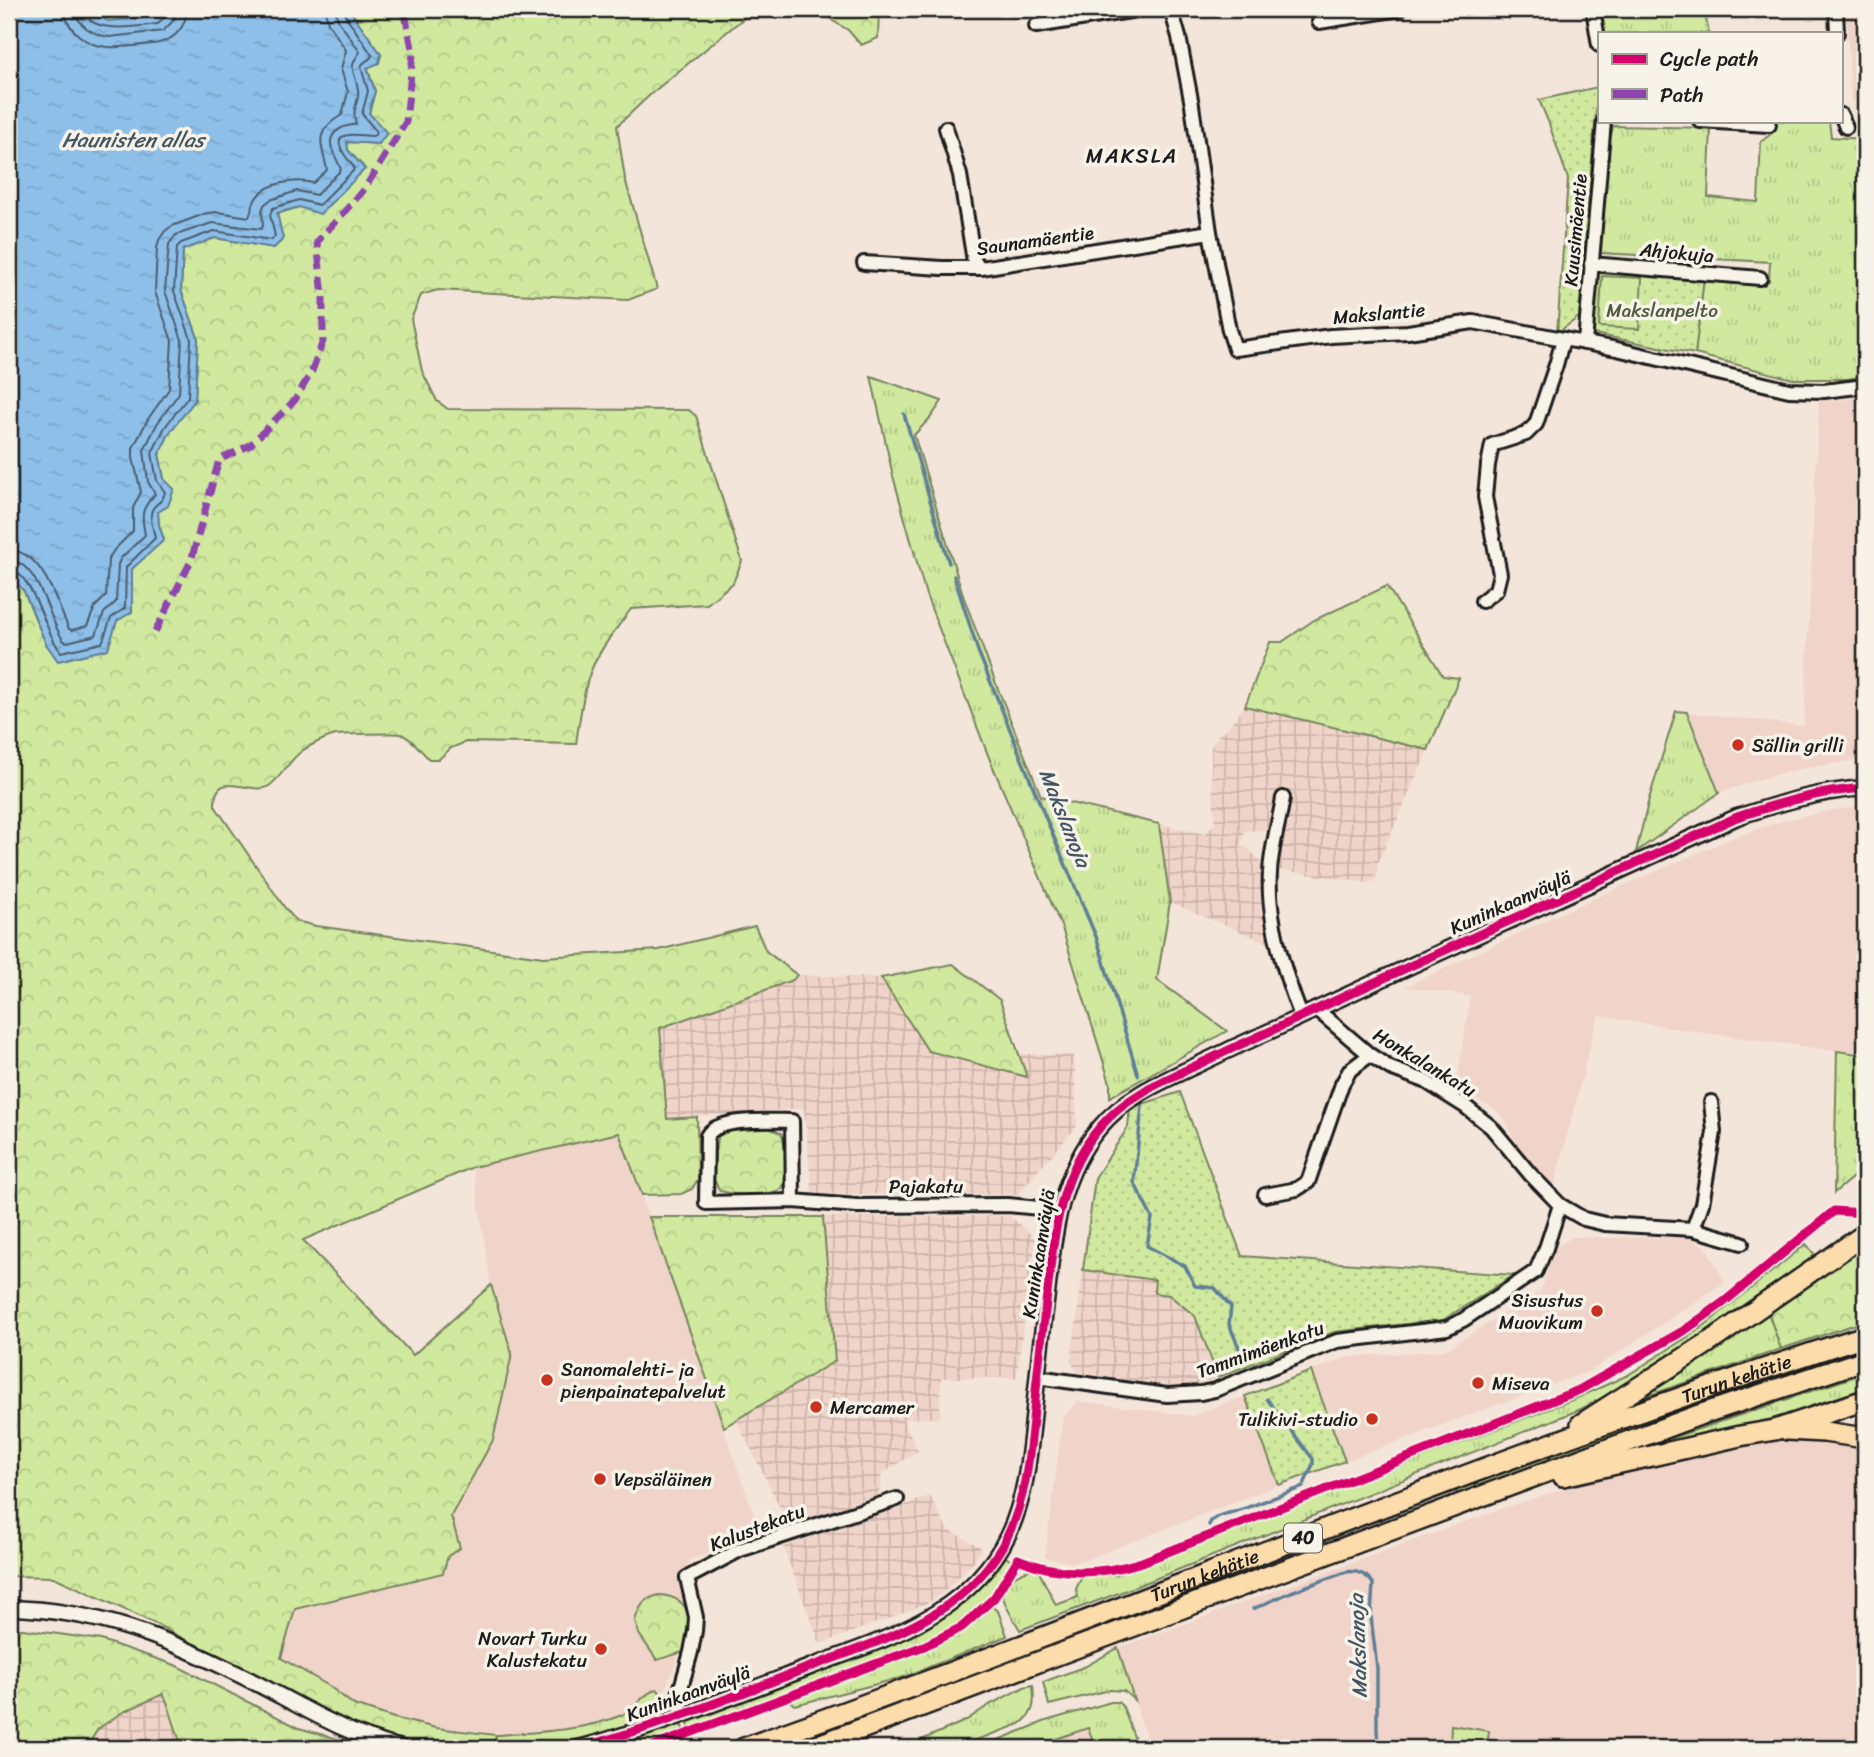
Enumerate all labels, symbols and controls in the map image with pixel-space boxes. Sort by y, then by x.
legend [1598,32,1842,122]
text: Cycle path [1660,40,1759,78]
text: Path [1660,76,1703,114]
water label: Haunisten allas [62,121,207,159]
district label: MAKSLA [1086,137,1178,175]
street label: Kuusimäentie [1554,172,1597,288]
street label: Saunamäentie [974,216,1096,265]
street label: Ahjokuja [1638,233,1716,272]
street label: Makslantie [1332,293,1427,334]
park label: Makslanpelto [1606,294,1718,327]
place label: Sällin grilli [1752,729,1844,762]
marker: Sällin grilli [1730,737,1746,753]
water label: Makslanoja [1028,763,1103,875]
street label: Kuninkaanväylä [1444,860,1578,944]
street label: Honkalankatu [1367,1019,1483,1106]
street label: Pajakatu [889,1170,963,1203]
street label: Kuninkaanväylä [1012,1186,1065,1321]
place label: Sisustus Muovikum [1499,1284,1583,1339]
marker: Sisustus Muovikum [1589,1303,1605,1319]
street label: Tammimäenkatu [1192,1311,1329,1388]
street label: Turun kehätie [1677,1345,1796,1413]
place label: Sanomalehti- ja pienpainatepalvelut [560,1353,726,1408]
place label: Miseva [1492,1367,1550,1400]
marker: Sanomalehti- ja pienpainatepalvelut [539,1372,555,1388]
marker: Miseva [1470,1375,1486,1391]
place label: Mercamer [830,1391,915,1424]
marker: Mercamer [808,1399,824,1415]
place label: Tulikivi-studio [1238,1403,1358,1436]
marker: Tulikivi-studio [1364,1411,1380,1427]
place label: Vepsäläinen [614,1463,712,1496]
marker: Vepsäläinen [592,1471,608,1487]
street label: Kalustekatu [704,1494,810,1561]
road number: 40 [1284,1524,1322,1553]
street label: Turun kehätie [1146,1539,1264,1612]
water label: Makslanoja [1337,1592,1379,1699]
place label: Novart Turku Kalustekatu [478,1622,587,1677]
marker: Novart Turku Kalustekatu [593,1641,609,1657]
street label: Kuninkaanväylä [621,1655,756,1731]

